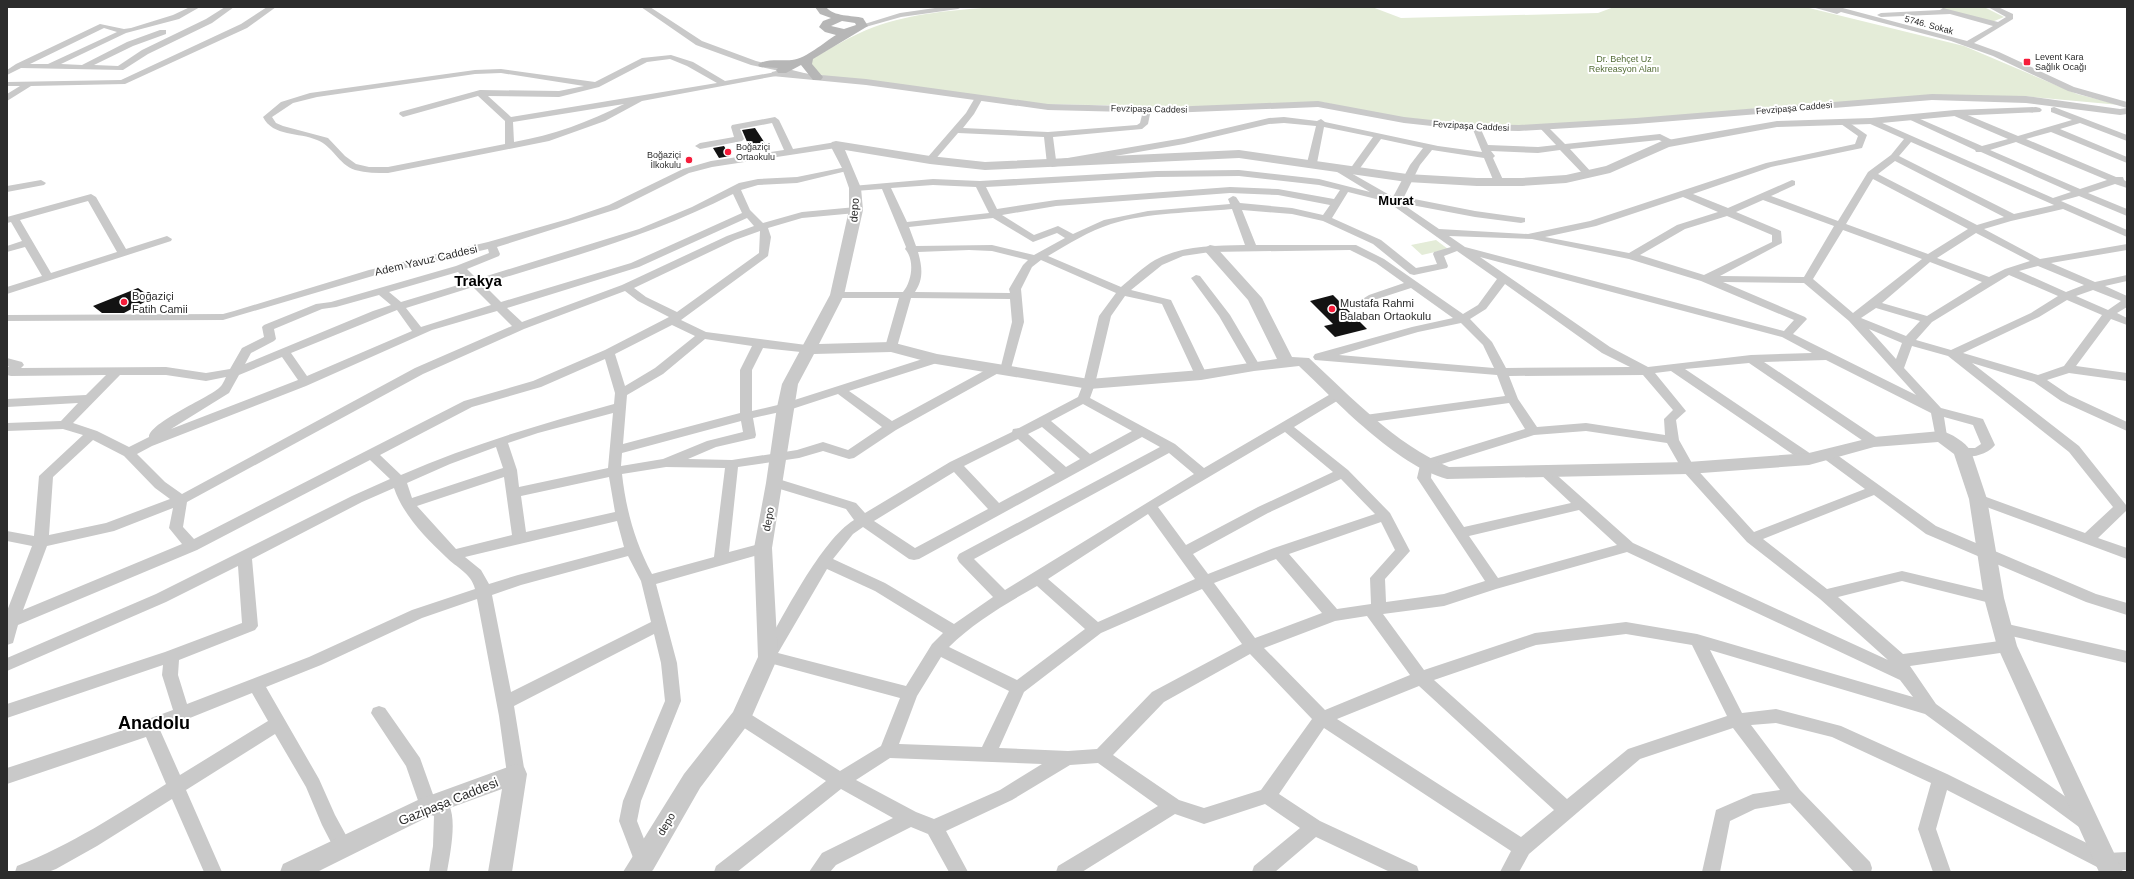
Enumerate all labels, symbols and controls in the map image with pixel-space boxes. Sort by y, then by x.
street label: 5746. Sokak [1904,14,1955,36]
place label: Levent Kara Sağlık Ocağı [2035,52,2087,72]
park label: Dr. Behçet Uz Rekreasyon Alanı [1589,54,1659,74]
marker: Levent Kara Sağlık Ocağı [2022,57,2032,67]
street label: Fevzipaşa Caddesi [1755,100,1833,116]
street label: Fevzipaşa Caddesi [1111,103,1187,115]
street label: Fevzipaşa Caddesi [1433,119,1509,133]
place label: Boğaziçi Ortaokulu [736,142,775,162]
marker: Boğaziçi Ortaokulu [723,147,733,157]
place label: Boğaziçi İlkokulu [647,150,681,170]
marker: Boğaziçi İlkokulu [684,155,694,165]
district label: Murat [1378,193,1414,208]
street label: depo [847,197,861,223]
street label: Adem Yavuz Caddesi [374,242,478,278]
district label: Trakya [454,272,502,289]
place label: Boğaziçi Fatih Camii [132,290,188,315]
marker: Boğaziçi Fatih Camii [119,297,129,307]
place label: Mustafa Rahmi Balaban Ortaokulu [1340,297,1431,322]
marker: Mustafa Rahmi Balaban Ortaokulu [1327,304,1337,314]
street label: depo [760,506,776,532]
district label: Anadolu [118,713,190,733]
street label: Gazipaşa Caddesi [396,775,500,828]
street label: depo [655,810,677,838]

